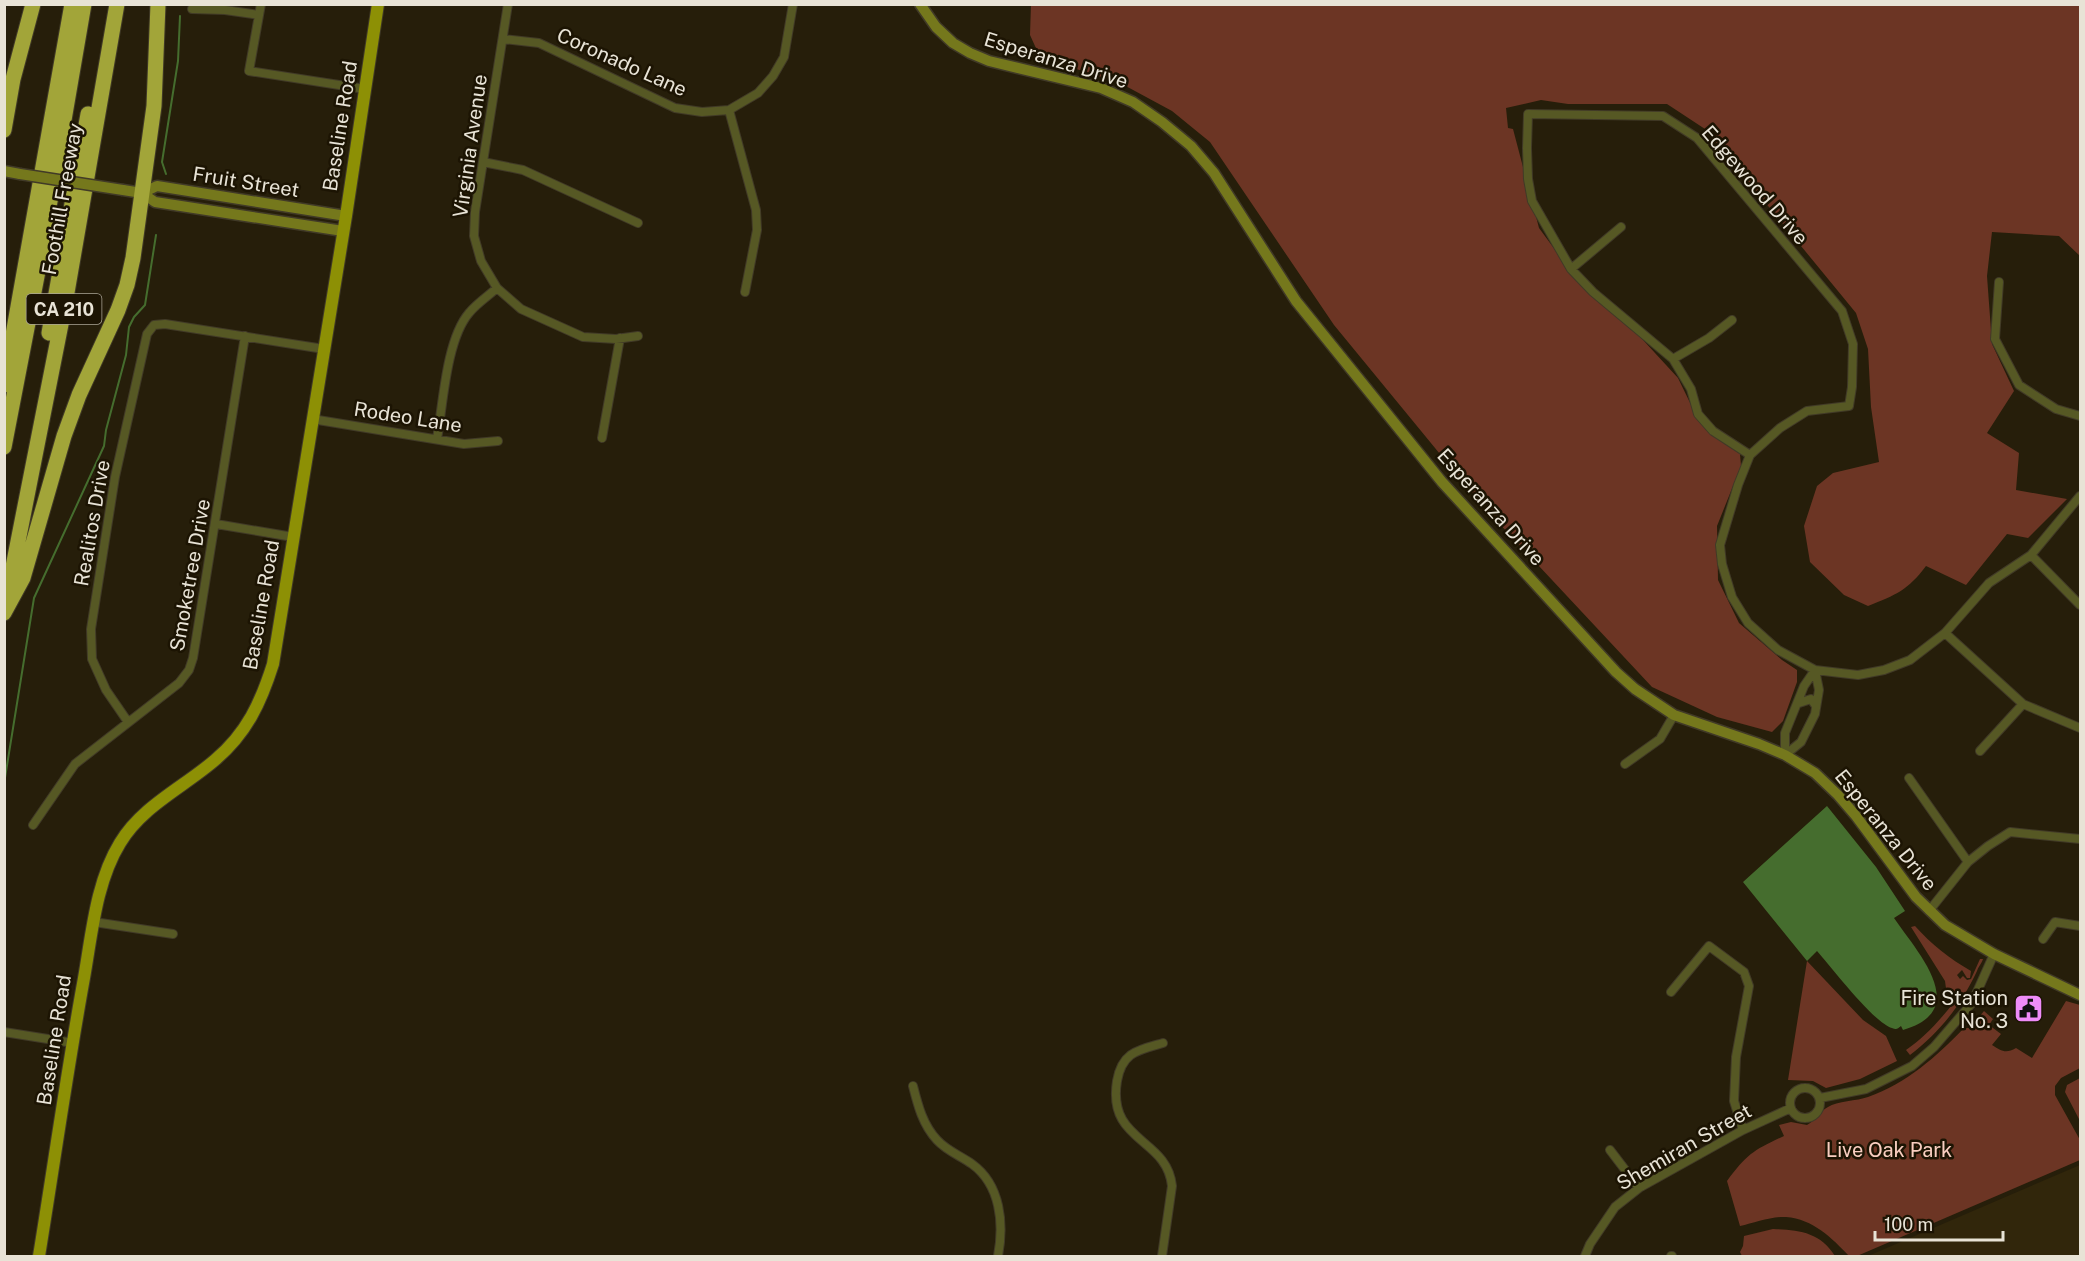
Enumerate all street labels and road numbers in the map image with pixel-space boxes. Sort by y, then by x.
street label: Coronado Lane [553,23,691,101]
street label: Esperanza Drive [981,27,1131,93]
street label: Baseline Road [318,59,362,193]
street label: Virginia Avenue [448,73,492,219]
street label: Edgewood Drive [1697,120,1813,250]
street label: Foothill Freeway [37,121,87,277]
street label: Fruit Street [191,162,301,202]
road number: CA 210 [26,294,101,324]
street label: Rodeo Lane [352,397,464,437]
street label: Esperanza Drive [1432,444,1550,570]
street label: Realitos Drive [69,458,115,588]
street label: Smoketree Drive [165,497,215,653]
street label: Baseline Road [238,538,284,672]
street label: Esperanza Drive [1830,765,1942,895]
street label: Baseline Road [32,973,76,1107]
street label: Shemiran Street [1612,1099,1756,1195]

